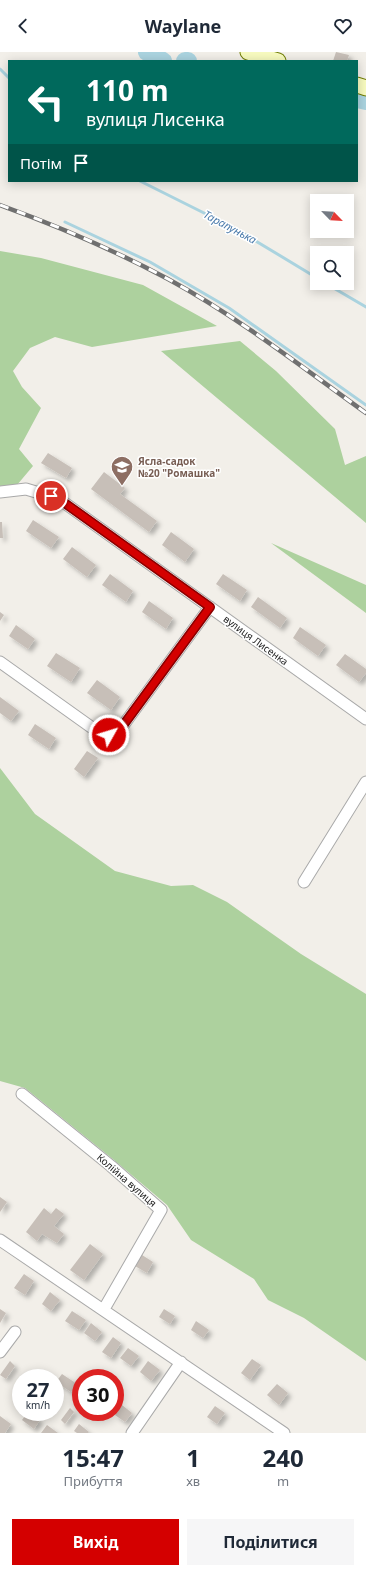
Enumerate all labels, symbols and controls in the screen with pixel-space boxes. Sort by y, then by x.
text: Waylane [145,14,221,38]
icon: back [12,15,34,37]
icon: heart [332,15,354,37]
text: 110 m [86,71,169,109]
icon: left [20,76,72,128]
text: вулиця Лисенка [86,107,225,131]
icon: arrive [70,152,92,174]
text: Потім [20,153,62,173]
north arrow [310,194,354,238]
map controls [310,194,354,290]
water label: Тарапунька [201,206,259,247]
button: search [310,246,354,290]
school or university icon: Ясла-садок №20 "Ромашка" [109,454,135,487]
place label: Ясла-садок №20 "Ромашка" [138,454,220,480]
pin [34,479,68,513]
icon: arrive [40,485,62,507]
street label: вулиця Лисенка [221,612,291,668]
position arrow [88,714,130,756]
street label: Колійна вулиця [94,1150,160,1210]
speed limit sign: 30 [72,1369,124,1421]
text: 27 [27,1376,49,1403]
text: km/h [26,1398,50,1412]
text: 15:47 [62,1441,124,1474]
text: 1 [186,1441,200,1474]
text: 240 [262,1441,304,1474]
text: Прибуття [64,1472,123,1490]
text: хв [186,1472,200,1490]
text: m [277,1472,289,1490]
button: Вихід [12,1519,179,1565]
button: Поділитися [187,1519,354,1565]

